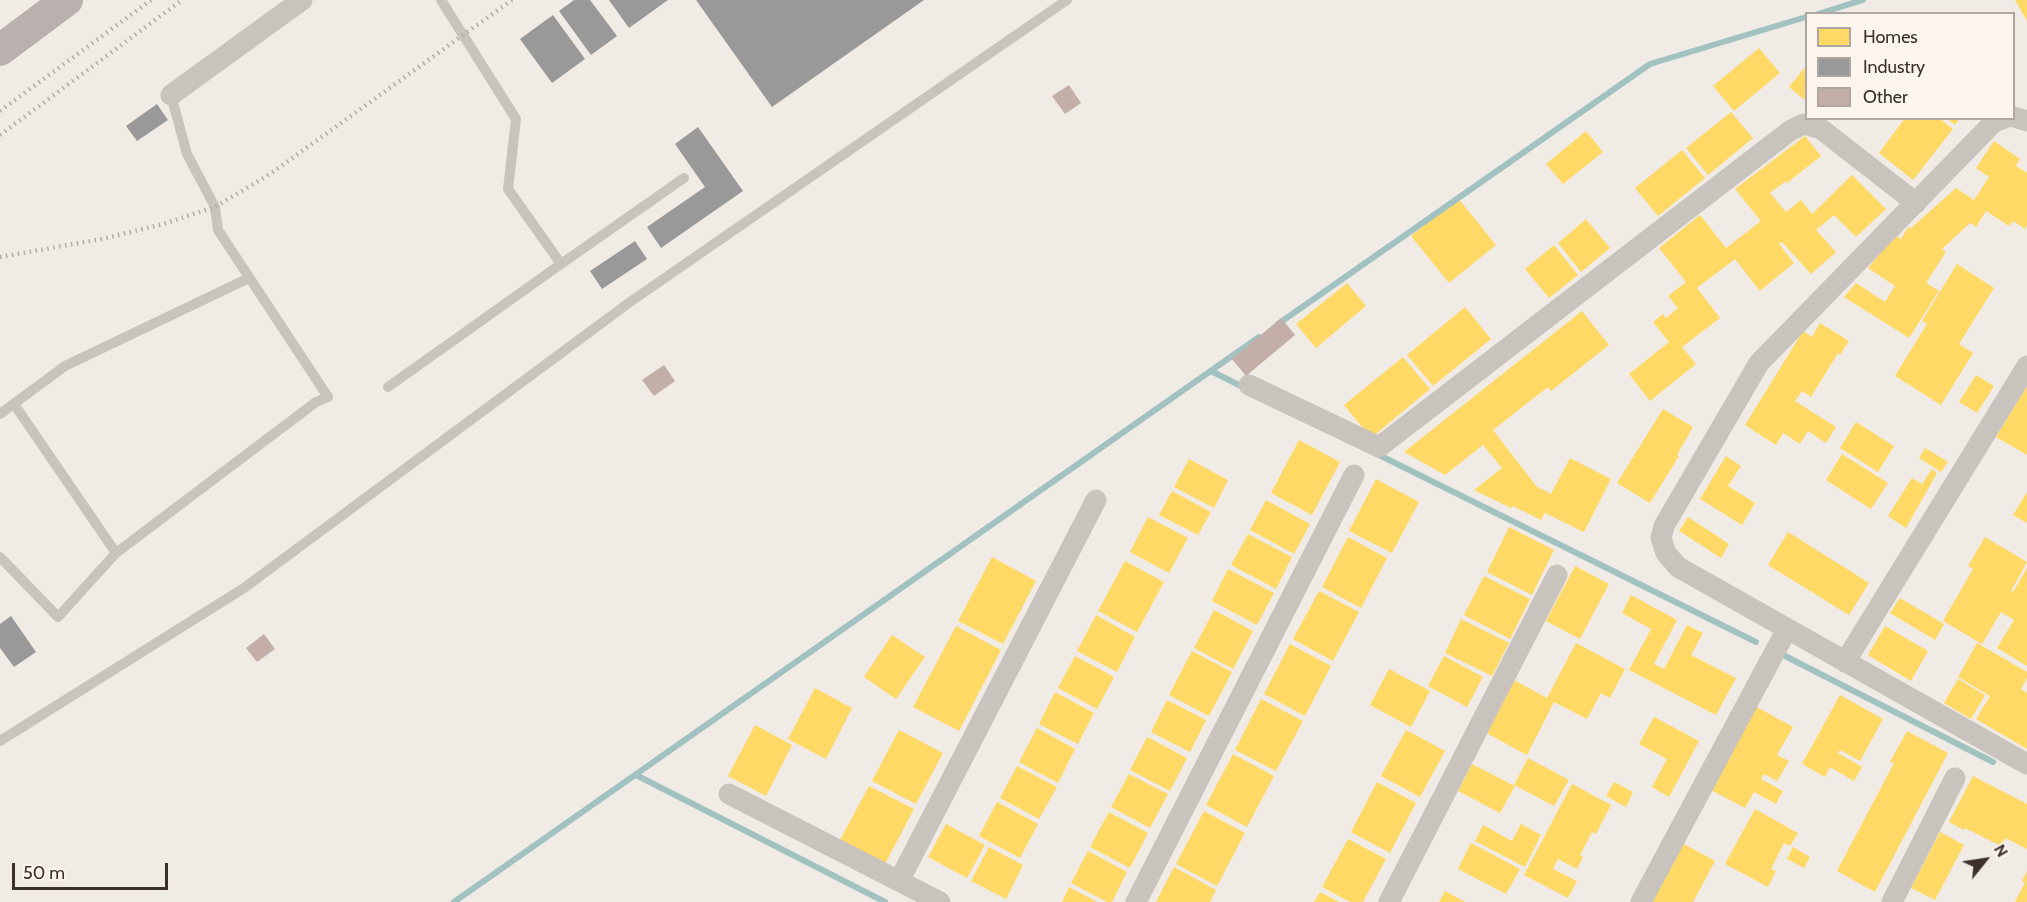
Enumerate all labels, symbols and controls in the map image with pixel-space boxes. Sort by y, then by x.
legend [1805,12,2015,120]
text: Homes [1863,26,1918,48]
text: Industry [1863,56,1925,78]
text: Other [1863,86,1908,108]
north arrow [1955,830,2015,890]
text: N [1990,841,2012,860]
scale bar [15,851,171,889]
text: 50 m [23,862,65,884]

